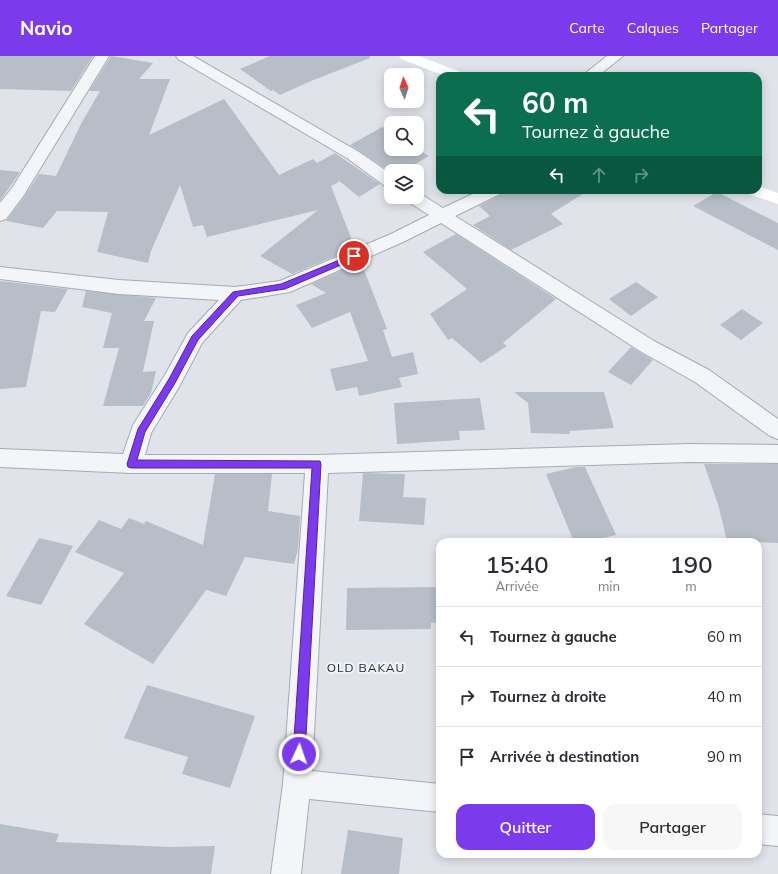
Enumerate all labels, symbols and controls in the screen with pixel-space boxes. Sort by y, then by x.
text: Navio [20,16,73,40]
text: Carte [569,19,605,37]
text: Calques [627,19,679,37]
text: Partager [701,19,758,37]
north arrow [384,68,424,108]
map controls [384,68,424,204]
text: 60 m [522,85,588,120]
icon: left [456,88,508,140]
button: search [384,116,424,156]
text: Tournez à gauche [522,120,670,143]
button: layers [384,164,424,204]
icon: left [546,164,568,186]
icon: ahead [588,164,610,186]
icon: right [630,164,652,186]
pin [337,239,371,273]
icon: arrive [343,245,365,267]
text: 15:40 [485,549,549,579]
text: 1 [602,549,616,579]
text: 190 [669,549,713,579]
text: Arrivée [495,578,539,594]
text: min [598,578,620,594]
text: m [685,578,697,594]
icon: left [456,626,478,648]
text: Tournez à gauche [490,627,617,646]
text: 60 m [707,627,742,646]
district label: OLD BAKAU [327,660,405,675]
icon: right [456,686,478,708]
text: Tournez à droite [490,687,606,706]
text: 40 m [707,687,742,706]
position arrow [278,733,320,775]
icon: arrive [456,746,478,768]
text: Arrivée à destination [490,747,639,766]
text: 90 m [707,747,742,766]
button: Quitter [456,804,595,850]
button: Partager [603,804,742,850]

